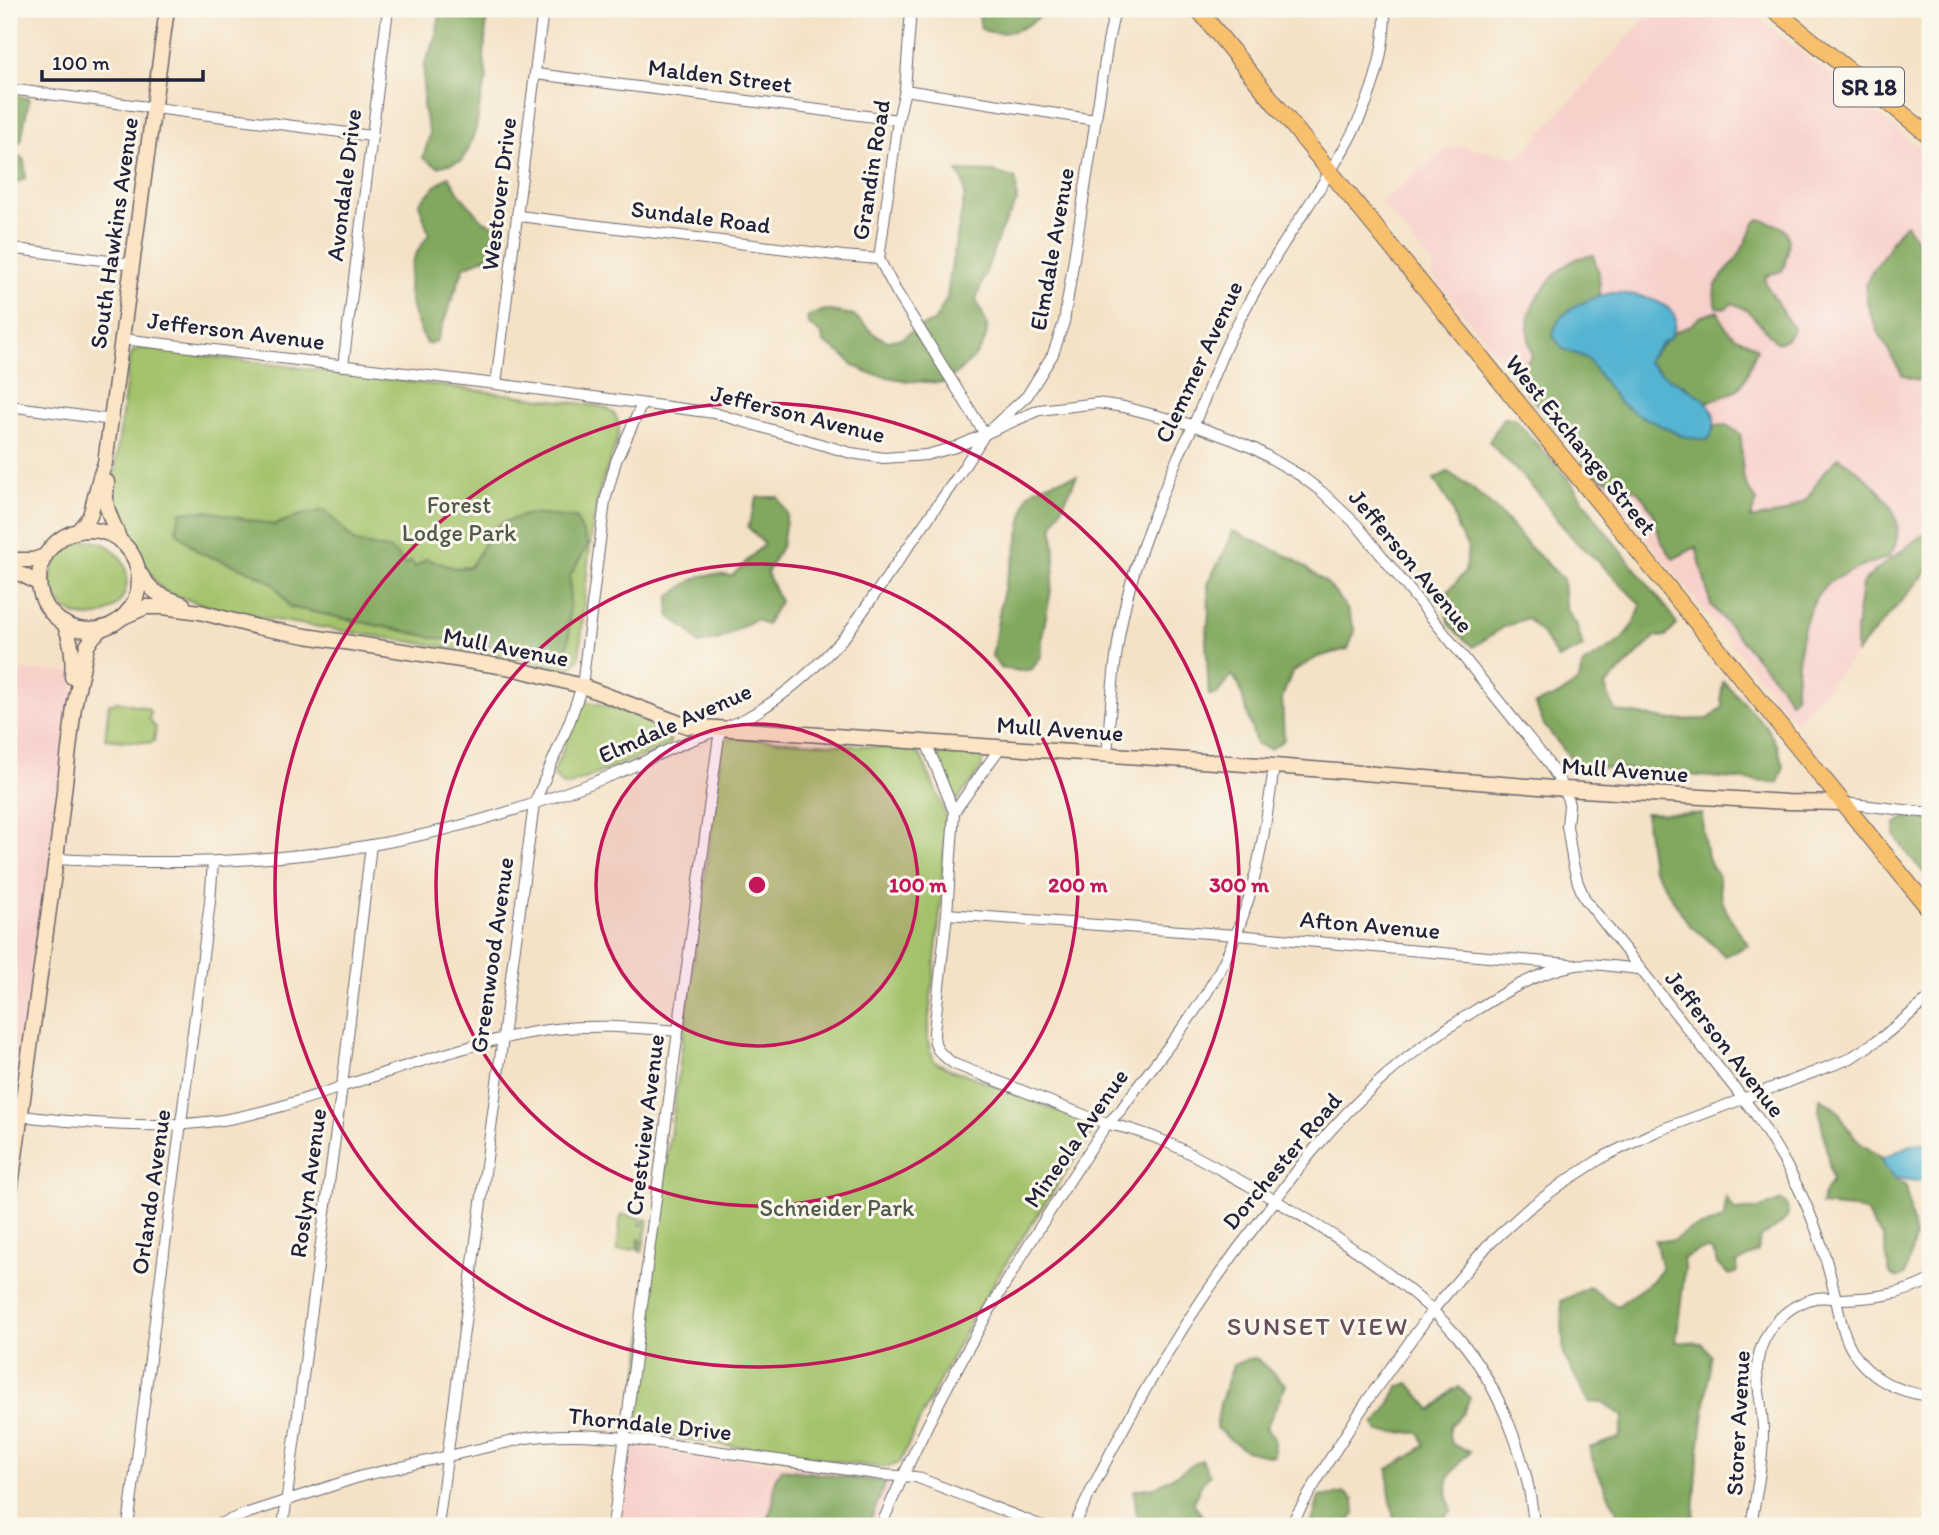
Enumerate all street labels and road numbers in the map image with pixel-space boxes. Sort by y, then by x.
street label: Malden Street [646,52,794,99]
road number: SR 18 [1834,68,1904,106]
street label: Grandin Road [845,98,896,242]
street label: Avondale Drive [320,107,367,263]
street label: South Hawkins Avenue [83,115,144,351]
street label: Westover Drive [475,116,522,272]
street label: Elmdale Avenue [1023,165,1080,333]
street label: Sundale Road [630,194,773,239]
street label: Clemmer Avenue [1148,276,1249,448]
street label: Jefferson Avenue [146,305,326,356]
street label: West Exchange Street [1500,348,1663,541]
street label: Jefferson Avenue [708,378,888,449]
street label: Jefferson Avenue [1343,483,1480,638]
street label: Mull Avenue [441,620,571,673]
street label: Elmdale Avenue [594,676,756,769]
street label: Mull Avenue [996,710,1125,747]
street label: Mull Avenue [1561,751,1690,788]
street label: Greenwood Avenue [463,855,520,1055]
street label: Afton Avenue [1299,904,1441,945]
street label: Jefferson Avenue [1659,964,1792,1123]
street label: Crestview Avenue [619,1033,670,1217]
street label: Mineola Avenue [1017,1063,1134,1213]
street label: Dorchester Road [1216,1086,1348,1235]
street label: Roslyn Avenue [283,1106,332,1260]
street label: Orlando Avenue [125,1107,176,1277]
street label: Storer Avenue [1719,1350,1756,1496]
street label: Thorndale Drive [567,1400,733,1447]

